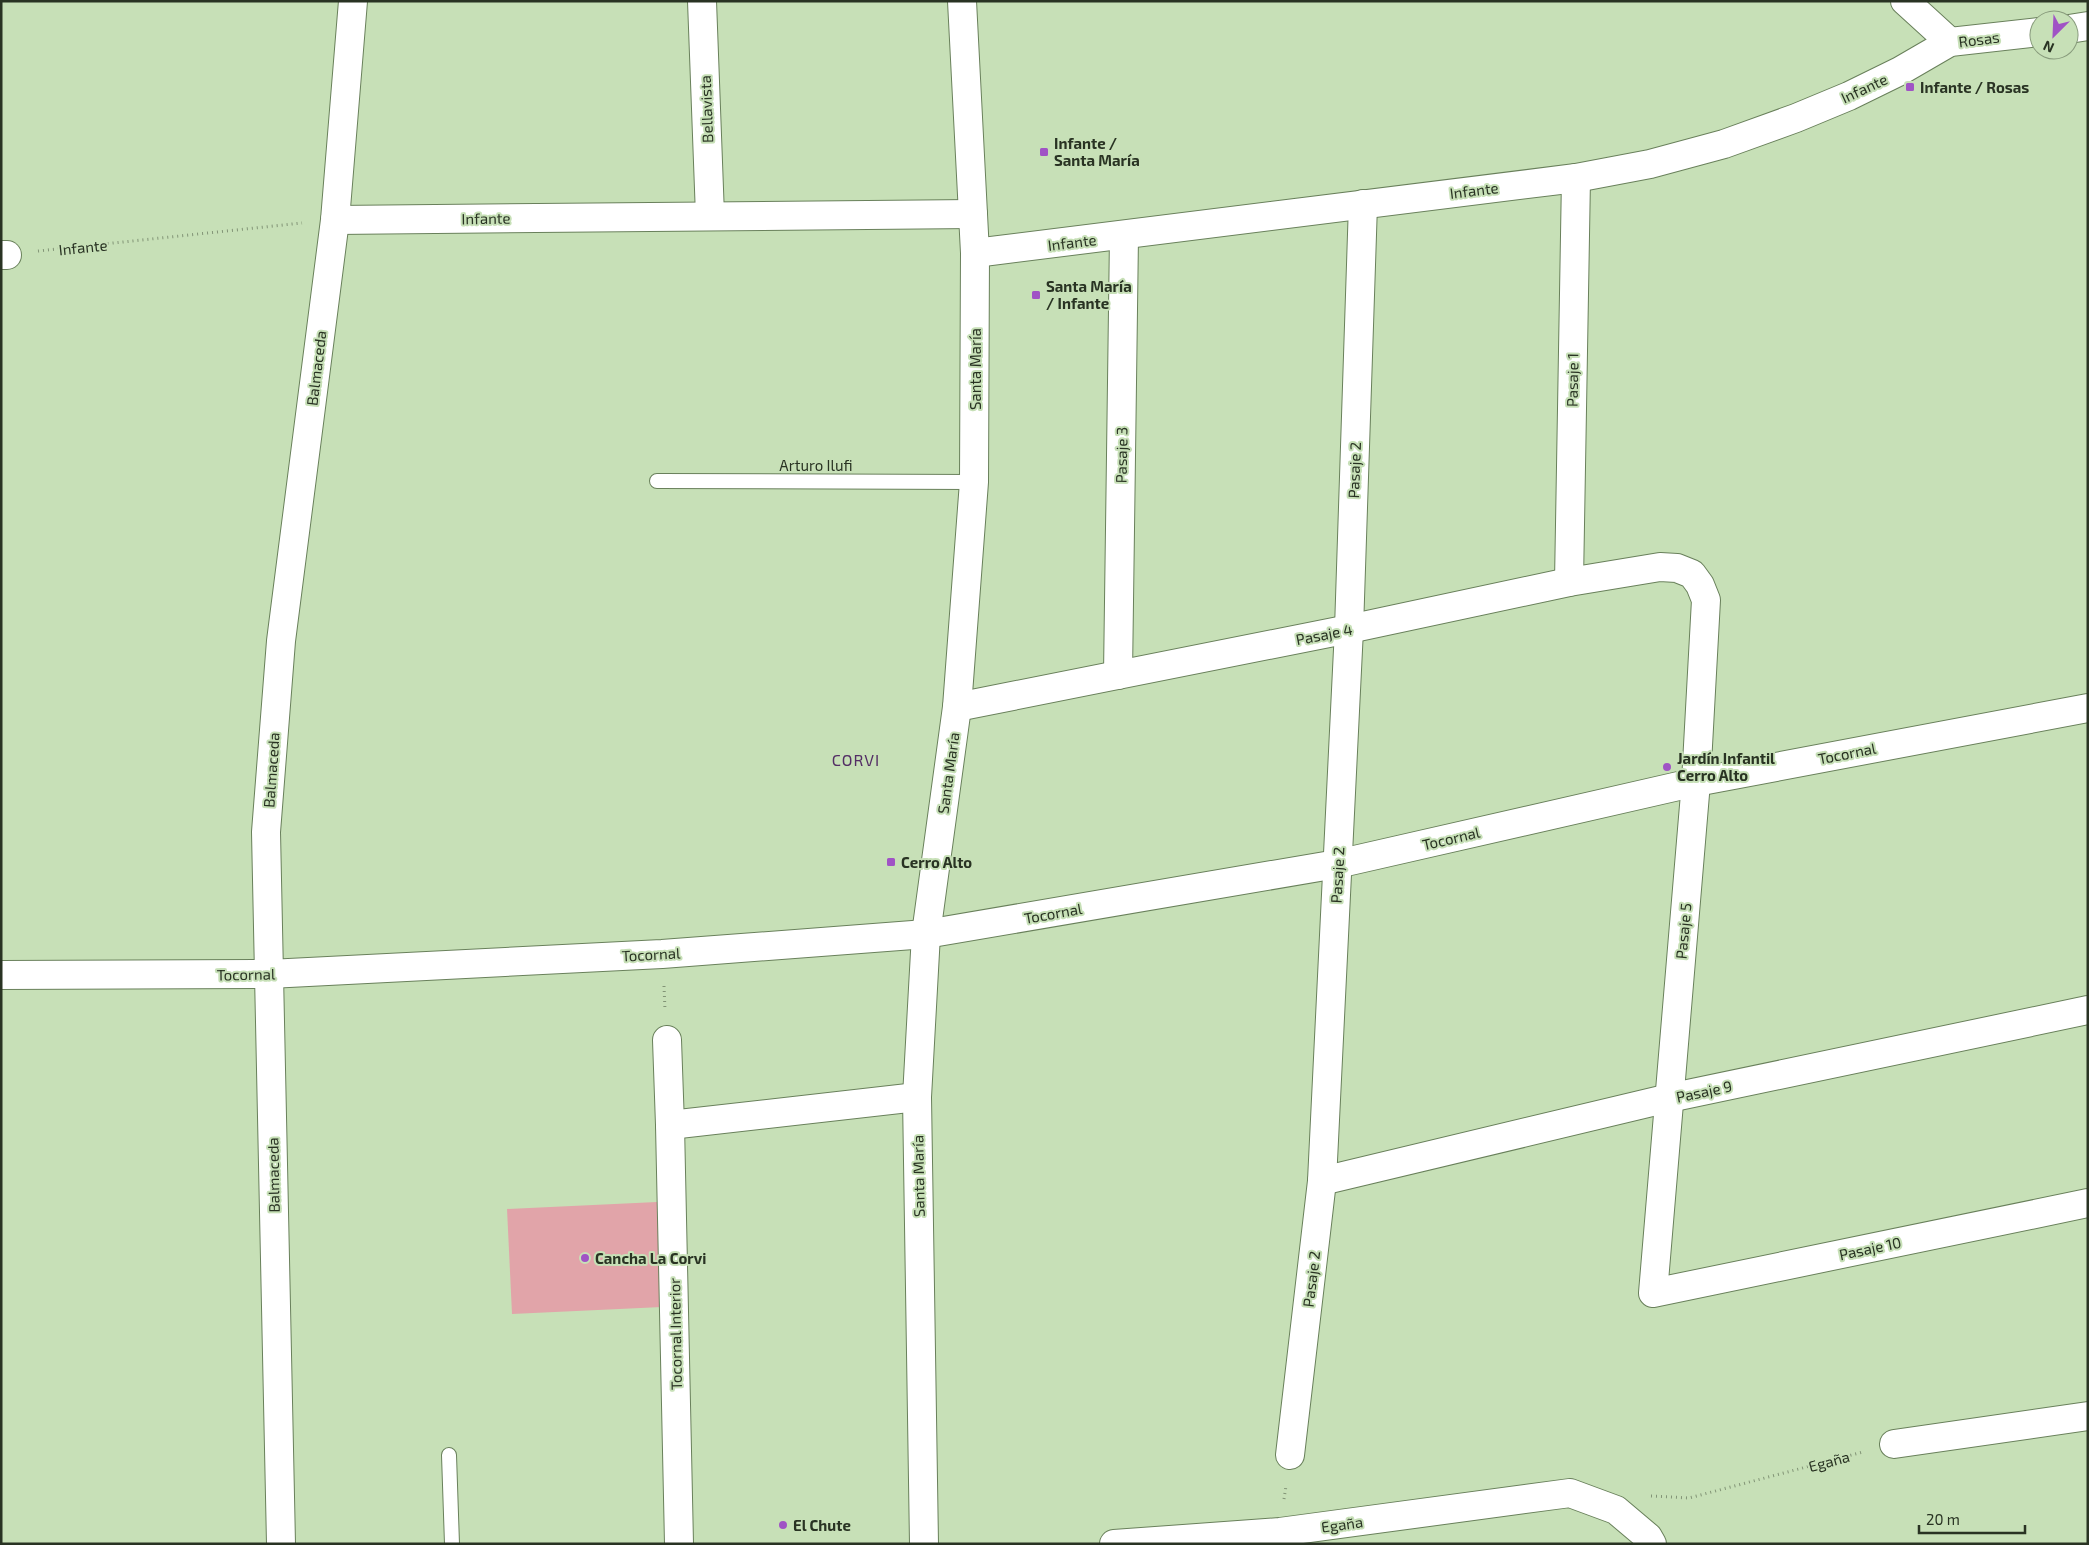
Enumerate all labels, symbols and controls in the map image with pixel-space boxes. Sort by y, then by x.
north arrow [2029,10,2079,60]
street label: Rosas [1957,28,2001,50]
text: N [2040,38,2057,57]
street label: Infante [1838,69,1890,107]
street label: Bellavista [696,75,716,143]
place label: Infante / Rosas [1920,78,2029,96]
marker: Infante / Rosas [1904,81,1916,93]
place label: Infante / Santa María [1054,134,1140,169]
marker: Infante / Santa María [1038,146,1050,158]
street label: Infante [1449,178,1499,202]
street label: Infante [461,209,511,227]
street label: Infante [1047,230,1097,254]
street label: Infante [58,235,108,259]
place label: Santa María / Infante [1046,277,1132,312]
marker: Santa María / Infante [1030,289,1042,301]
street label: Santa María [966,328,984,410]
street label: Balmaceda [302,329,330,407]
street label: Pasaje 1 [1563,353,1582,407]
street label: Pasaje 3 [1112,427,1131,483]
street label: Pasaje 2 [1344,441,1365,499]
street label: Arturo Ilufi [779,456,853,474]
street label: Pasaje 4 [1294,620,1354,649]
street label: Santa María [933,731,963,815]
street label: Balmaceda [259,732,283,808]
street label: Tocornal [1816,738,1878,767]
place label: Jardín Infantil Cerro Alto [1677,749,1775,784]
district label: CORVI [832,750,880,769]
marker: Jardín Infantil Cerro Alto [1661,761,1673,773]
street label: Tocornal [1420,823,1482,853]
street label: Pasaje 2 [1327,846,1348,904]
place label: Cerro Alto [901,853,972,871]
marker: Cerro Alto [885,856,897,868]
street label: Tocornal [1023,899,1084,927]
street label: Pasaje 5 [1672,902,1695,960]
street label: Tocornal [621,943,681,965]
street label: Tocornal [216,964,276,984]
street label: Pasaje 9 [1674,1076,1734,1107]
street label: Santa María [908,1135,928,1217]
street label: Balmaceda [263,1137,283,1213]
street label: Pasaje 10 [1837,1233,1903,1264]
place label: Cancha La Corvi [595,1249,706,1267]
street label: Pasaje 2 [1299,1250,1324,1308]
marker: Cancha La Corvi [579,1252,591,1264]
street label: Tocornal Interior [665,1278,685,1390]
street label: Egaña [1806,1447,1852,1475]
scale bar [1919,1502,2025,1534]
text: 20 m [1926,1510,1960,1528]
street label: Egaña [1320,1512,1364,1536]
place label: El Chute [793,1516,851,1534]
marker: El Chute [777,1519,789,1531]

